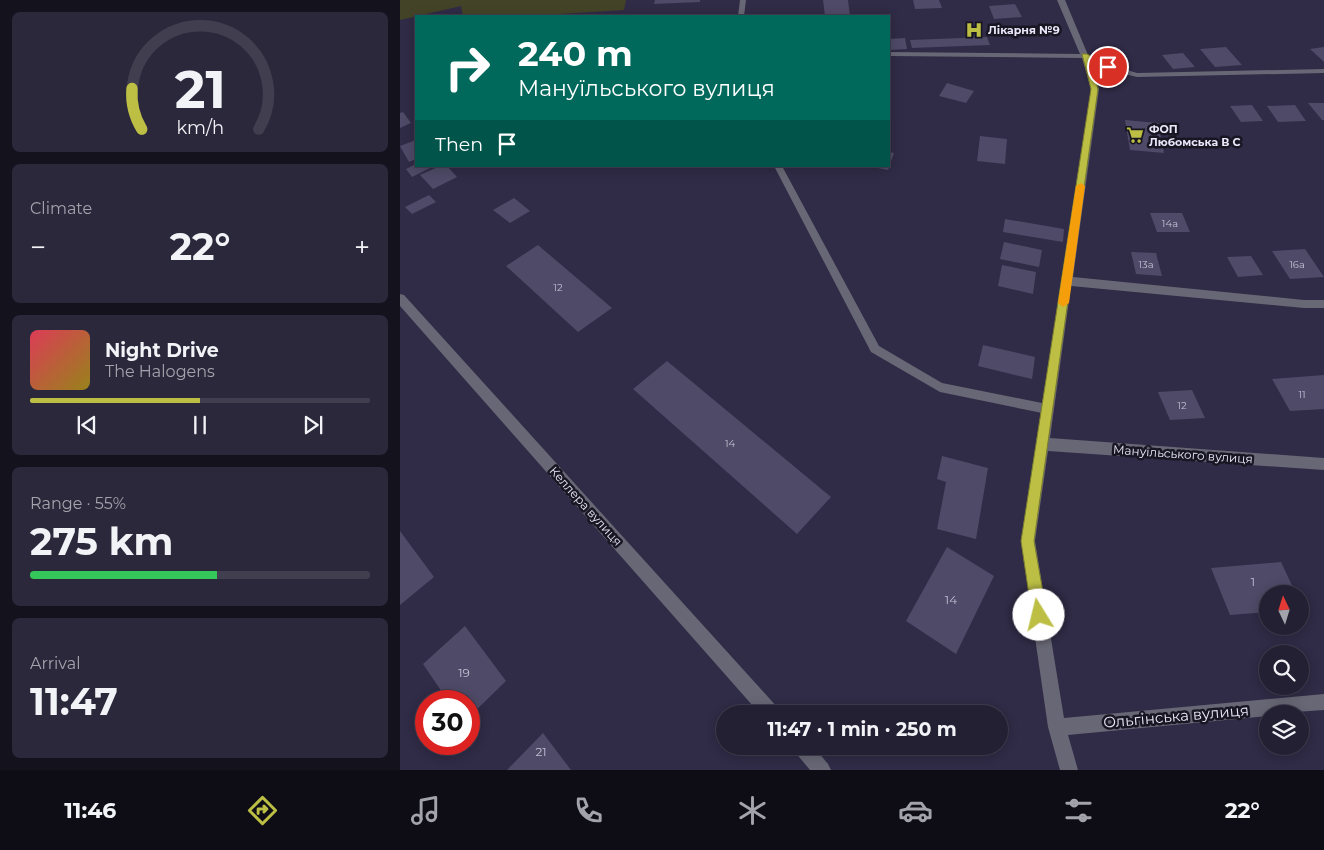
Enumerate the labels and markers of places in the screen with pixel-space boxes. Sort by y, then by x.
hospital icon: Лікарня №9 [964,20,984,40]
place label: Лікарня №9 [988,23,1060,37]
pin [1087,46,1129,88]
place label: ФОП Любомська В С [1149,122,1240,149]
supermarket icon: ФОП Любомська В С [1125,125,1145,145]

